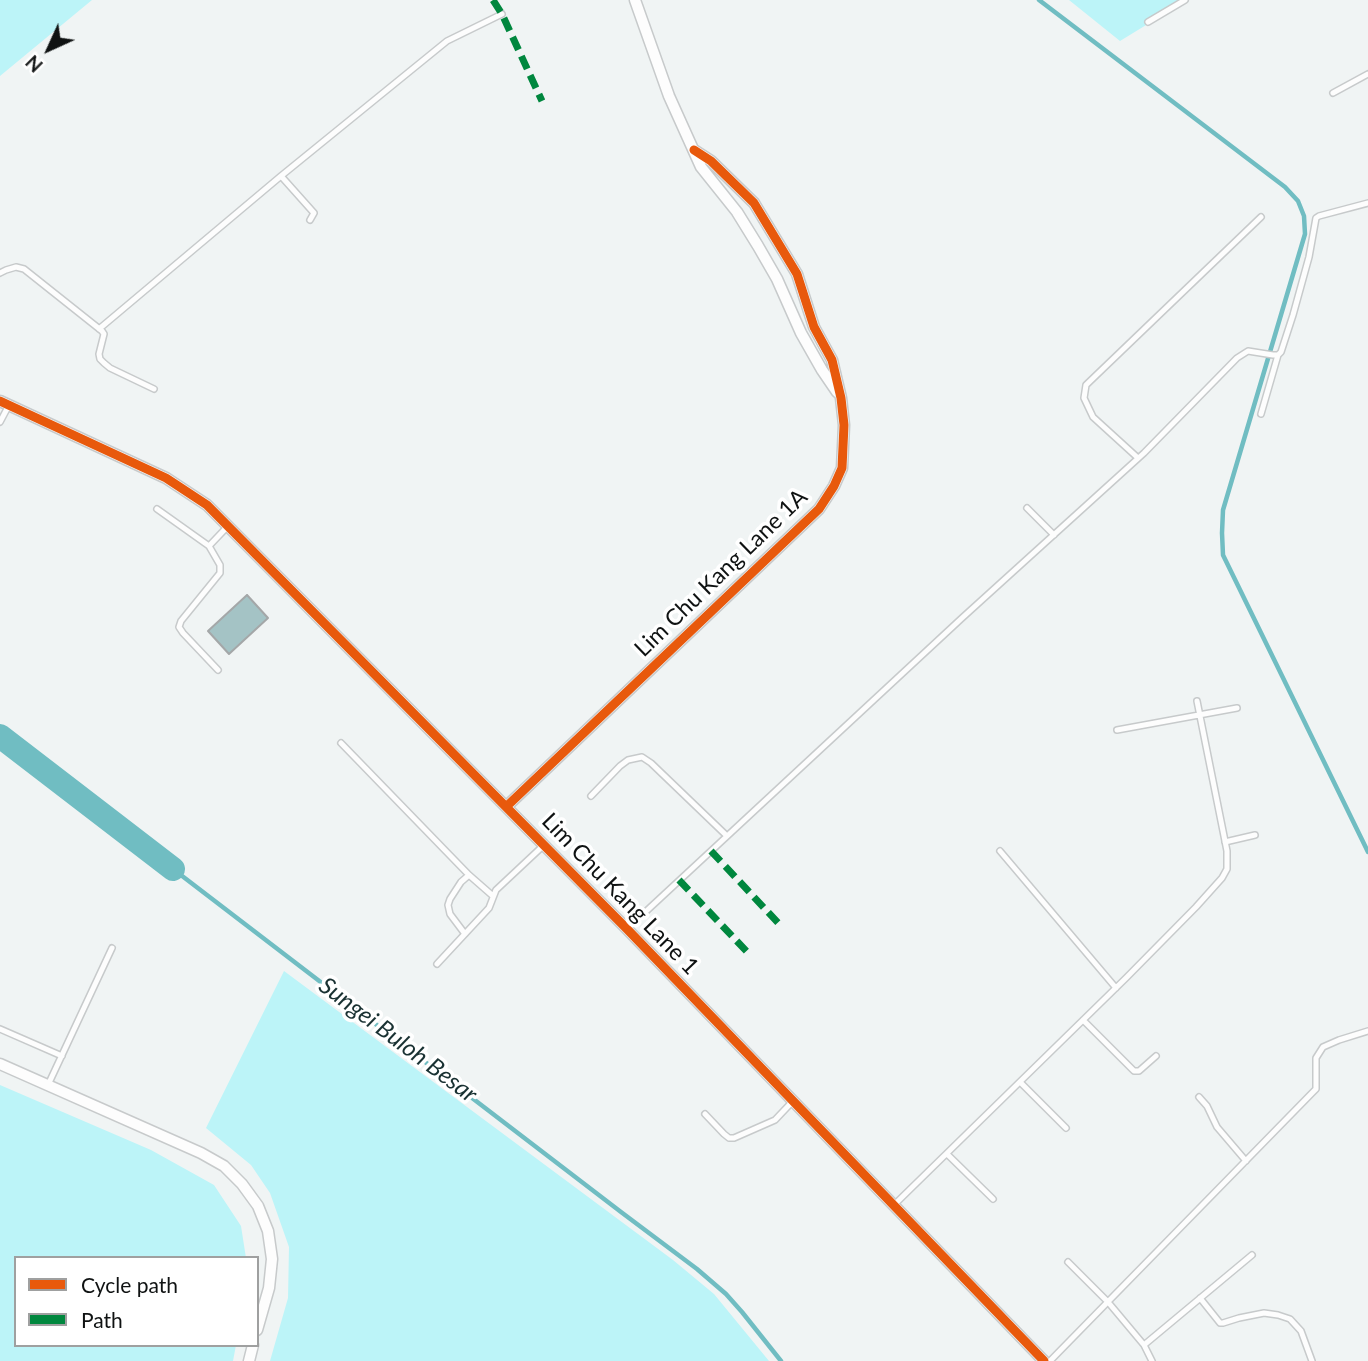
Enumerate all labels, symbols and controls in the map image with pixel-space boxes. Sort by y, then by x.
north arrow [14,14,84,84]
text: N [20,51,47,78]
street label: Lim Chu Kang Lane 1A [629,483,813,663]
street label: Lim Chu Kang Lane 1 [536,808,704,980]
water label: Sungei Buloh Besar [313,971,483,1109]
legend [14,1256,259,1347]
text: Cycle path [81,1272,178,1297]
text: Path [81,1307,123,1332]

